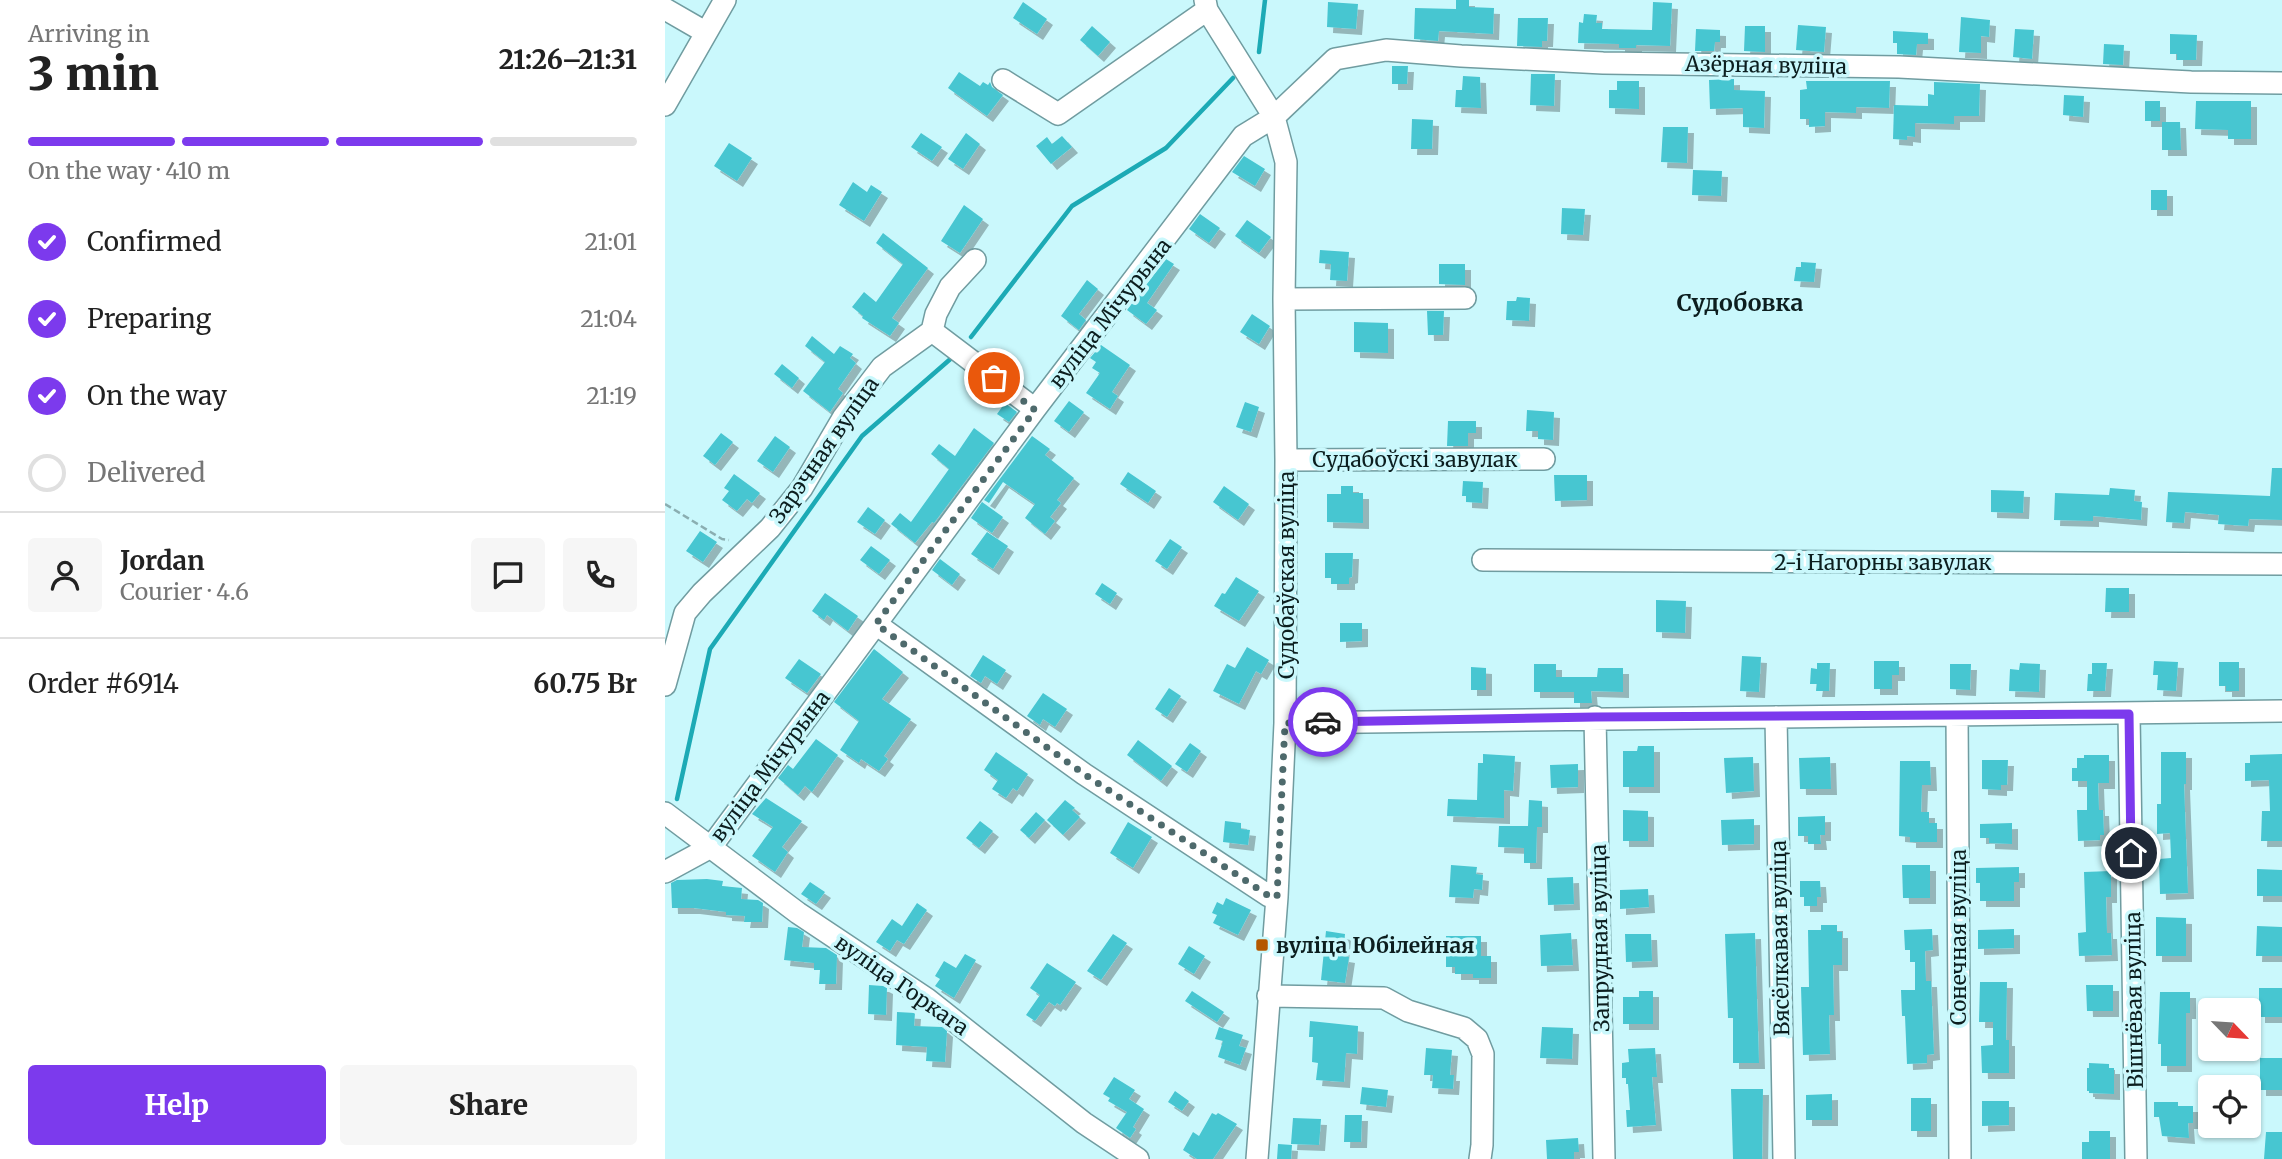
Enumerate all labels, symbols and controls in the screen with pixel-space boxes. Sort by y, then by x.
text: Arriving in [28,19,150,48]
text: 21:26–21:31 [499,43,637,76]
text: 3 min [28,45,159,103]
street label: Азёрная вуліца [1684,50,1847,80]
text: On the way · 410 m [28,156,230,185]
icon: check [28,223,66,261]
text: Confirmed [87,225,222,258]
text: 21:01 [585,227,637,256]
street label: вуліца Мічурына [1043,233,1177,393]
district label: Судобовка [1677,288,1803,317]
icon: check [28,300,66,338]
text: Preparing [87,302,211,335]
text: 21:04 [580,304,637,333]
pin [964,348,1024,408]
icon: bag [975,359,1013,397]
street label: Зарэчная вуліца [763,371,885,529]
icon: check [28,377,66,415]
text: On the way [87,379,227,412]
text: 21:19 [586,381,637,410]
street label: Судабоўскі завулак [1312,446,1518,473]
text: Delivered [87,456,206,489]
street label: Судобаўская вуліца [1273,471,1300,679]
button: person [28,538,102,612]
button: chat [471,538,545,612]
button: phone [563,538,637,612]
text: Jordan [120,544,205,577]
street label: 2-і Нагорны завулак [1774,549,1992,576]
text: Courier · 4.6 [120,577,249,606]
text: Order #6914 [28,667,179,700]
text: 60.75 Br [533,667,637,700]
street label: вуліца Мічурына [704,685,836,847]
courier [1288,687,1358,757]
icon: car [1304,703,1342,741]
pin [2101,823,2161,883]
icon: home [2112,834,2150,872]
street label: Вясёлкавая вуліца [1765,840,1795,1036]
street label: Запрудная вуліца [1585,844,1615,1032]
street label: Сонечная вуліца [1945,849,1972,1025]
street label: Вішнёвая вуліца [2119,911,2149,1089]
street label: вуліца Горкага [830,929,974,1041]
place label: вуліца Юбілейная [1276,932,1475,959]
marker: вуліца Юбілейная [1254,937,1270,953]
north arrow [2198,998,2261,1060]
map controls [2198,998,2261,1138]
button: Help [28,1065,326,1145]
button: Share [340,1065,637,1145]
button: locate [2198,1075,2261,1138]

